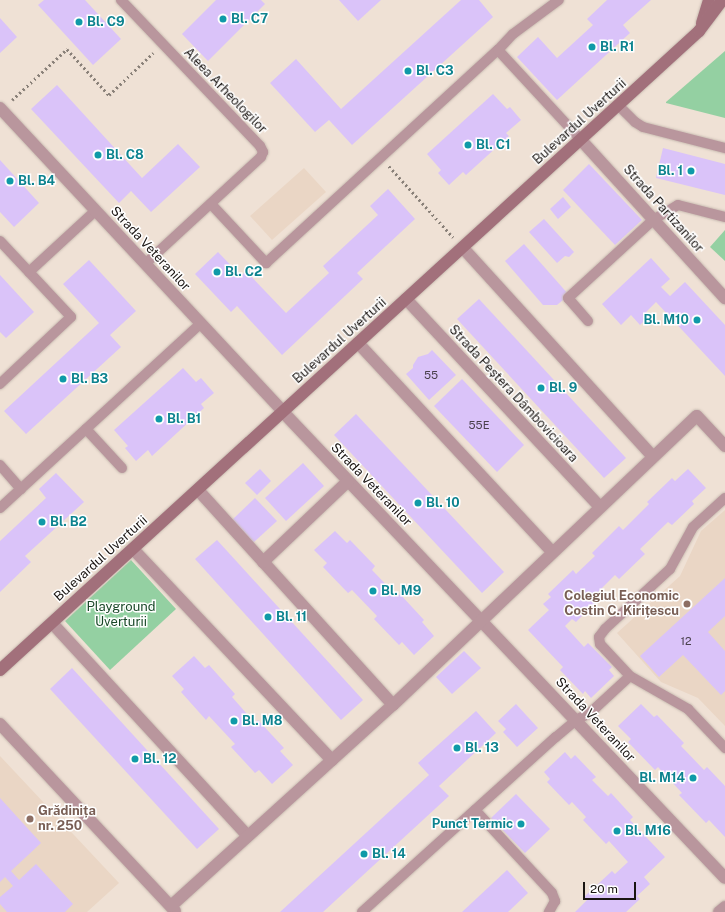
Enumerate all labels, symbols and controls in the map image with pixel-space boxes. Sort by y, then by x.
place label: Bl. C7 [231,11,268,27]
place label: Bl. C9 [87,14,125,30]
marker: Bl. C7 [218,14,228,24]
marker: Bl. C9 [74,17,84,27]
place label: Bl. R1 [600,39,634,55]
marker: Bl. R1 [587,42,597,52]
street label: Aleea Arheologilor [180,45,270,137]
place label: Bl. C3 [416,63,454,79]
marker: Bl. C3 [403,66,413,76]
street label: Bulevardul Uverturii [530,76,630,168]
place label: Bl. C1 [476,137,511,153]
marker: Bl. C1 [463,140,473,150]
place label: Bl. C8 [106,147,144,163]
marker: Bl. C8 [93,150,103,160]
street label: Strada Partizanilor [620,162,706,256]
place label: Bl. 1 [658,163,683,179]
marker: Bl. 1 [686,166,696,176]
place label: Bl. B4 [18,173,55,189]
marker: Bl. B4 [5,176,15,186]
street label: Strada Veteranilor [107,203,193,295]
place label: Bl. C2 [225,264,262,280]
marker: Bl. C2 [212,267,222,277]
street label: Bulevardul Uverturii [290,295,390,387]
place label: Bl. M10 [643,312,689,328]
marker: Bl. M10 [692,315,702,325]
street label: Strada Peștera Dâmbovicioara [445,322,581,466]
house number: 55 [424,368,438,382]
place label: Bl. B3 [71,371,108,387]
marker: Bl. B3 [58,374,68,384]
place label: Bl. 9 [549,380,577,396]
marker: Bl. 9 [536,383,546,393]
place label: Bl. B1 [167,411,201,427]
marker: Bl. B1 [154,414,164,424]
house number: 55E [469,418,489,432]
street label: Strada Veteranilor [327,440,415,530]
place label: Bl. 10 [426,495,460,511]
marker: Bl. 10 [413,498,423,508]
street label: Bulevardul Uverturii [51,513,151,605]
place label: Bl. B2 [50,514,87,530]
marker: Bl. B2 [37,517,47,527]
place label: Bl. M9 [381,583,421,599]
marker: Bl. M9 [368,586,378,596]
place label: Colegiul Economic Costin C. Kirițescu [564,589,679,620]
marker: Colegiul Economic Costin C. Kirițescu [682,599,692,609]
park label: Playground Uverturii [86,600,156,631]
place label: Bl. 11 [276,609,307,625]
marker: Bl. 11 [263,612,273,622]
house number: 12 [680,634,692,648]
street label: Strada Veteranilor [552,674,638,766]
place label: Bl. M8 [242,713,282,729]
marker: Bl. M8 [229,716,239,726]
place label: Bl. 13 [465,740,499,756]
marker: Bl. 13 [452,743,462,753]
place label: Bl. 12 [143,751,177,767]
marker: Bl. 12 [130,754,140,764]
place label: Bl. M14 [639,770,685,786]
marker: Bl. M14 [688,773,698,783]
place label: Grădinița nr. 250 [38,804,96,835]
marker: Grădinița nr. 250 [25,814,35,824]
place label: Punct Termic [432,816,513,832]
marker: Punct Termic [516,819,526,829]
place label: Bl. M16 [625,823,671,839]
marker: Bl. M16 [612,826,622,836]
place label: Bl. 14 [372,846,406,862]
marker: Bl. 14 [359,849,369,859]
scale bar [585,874,638,900]
text: 20 m [590,882,618,896]

